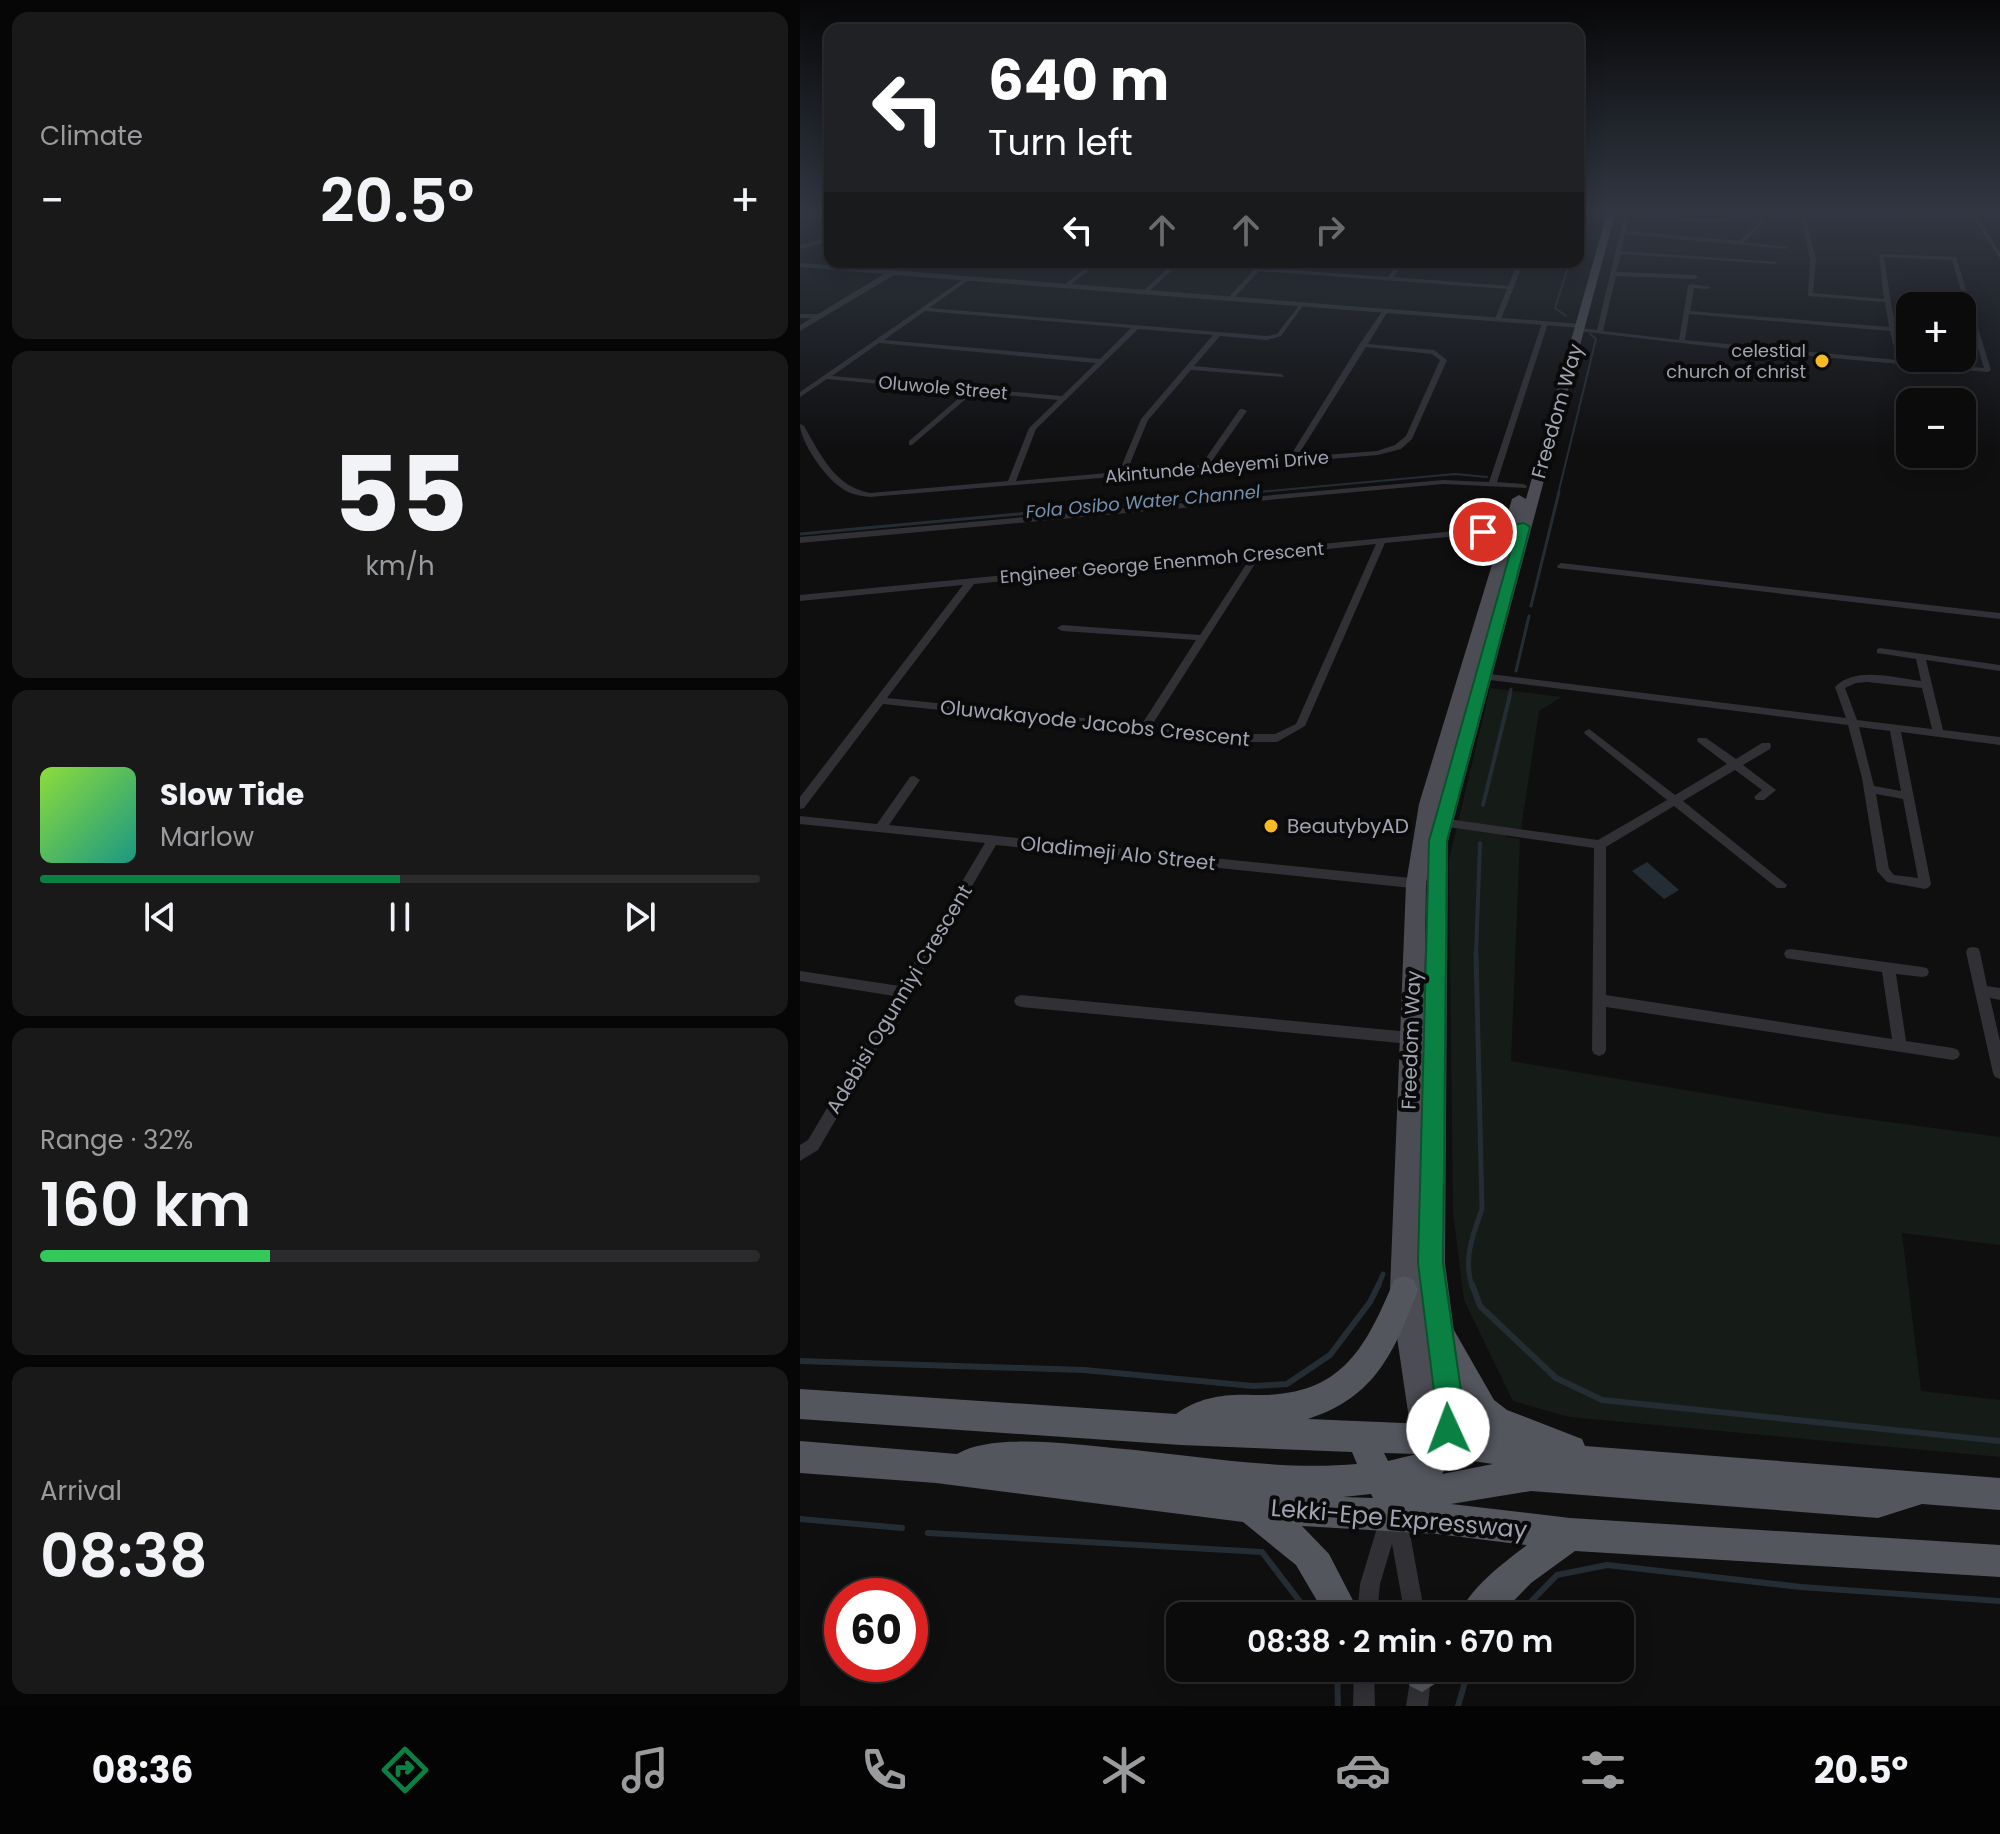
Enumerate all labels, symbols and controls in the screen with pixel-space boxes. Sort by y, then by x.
text: 640 m [988,41,1169,120]
icon: left [856,56,960,160]
text: Turn left [988,117,1133,168]
text: Climate [40,118,143,154]
text: 20.5° [320,159,474,243]
text: − [40,170,64,231]
text: + [730,170,760,231]
icon: left [1056,208,1100,252]
icon: ahead [1140,208,1184,252]
icon: ahead [1224,208,1268,252]
icon: right [1308,208,1352,252]
map controls [1896,292,1976,468]
button: + [1896,292,1976,372]
place label: celestial church of christ [1666,338,1806,384]
street label: Freedom Way [1524,340,1590,482]
marker: celestial church of christ [1813,352,1831,370]
street label: Oluwole Street [877,369,1009,406]
button: − [1896,388,1976,468]
text: 55 [332,422,468,567]
street label: Akintunde Adeyemi Drive [1104,444,1330,489]
water label: Fola Osibo Water Channel [1025,479,1262,524]
pin [1449,498,1517,566]
icon: arrive [1461,510,1505,554]
street label: Engineer George Enenmoh Crescent [999,536,1325,589]
text: km/h [365,548,435,584]
street label: Oluwakayode Jacobs Crescent [939,693,1251,753]
text: Slow Tide [160,773,304,816]
place label: BeautybyAD [1287,812,1409,840]
marker: BeautybyAD [1262,817,1280,835]
text: Marlow [160,819,254,855]
street label: Oladimeji Alo Street [1019,829,1217,877]
street label: Adebisi Ogunniyi Crescent [819,879,979,1119]
icon: previous [138,895,182,939]
icon: pause [378,895,422,939]
icon: next [618,895,662,939]
street label: Freedom Way [1395,970,1427,1110]
text: Range · 32% [40,1122,193,1158]
text: 160 km [40,1163,251,1247]
position arrow [1406,1387,1490,1471]
text: Arrival [40,1473,122,1509]
street label: Lekki-Epe Expressway [1269,1491,1529,1546]
text: 08:38 [40,1514,208,1598]
speed limit sign: 60 [824,1578,928,1682]
text: 08:38 · 2 min · 670 m [1247,1620,1553,1663]
icon: directions [377,1742,433,1798]
icon: music [617,1742,673,1798]
icon: phone [856,1742,912,1798]
icon: climate [1096,1742,1152,1798]
icon: car [1335,1742,1391,1798]
icon: filters [1575,1742,1631,1798]
text: 08:36 [92,1745,194,1796]
text: 20.5° [1814,1745,1908,1796]

